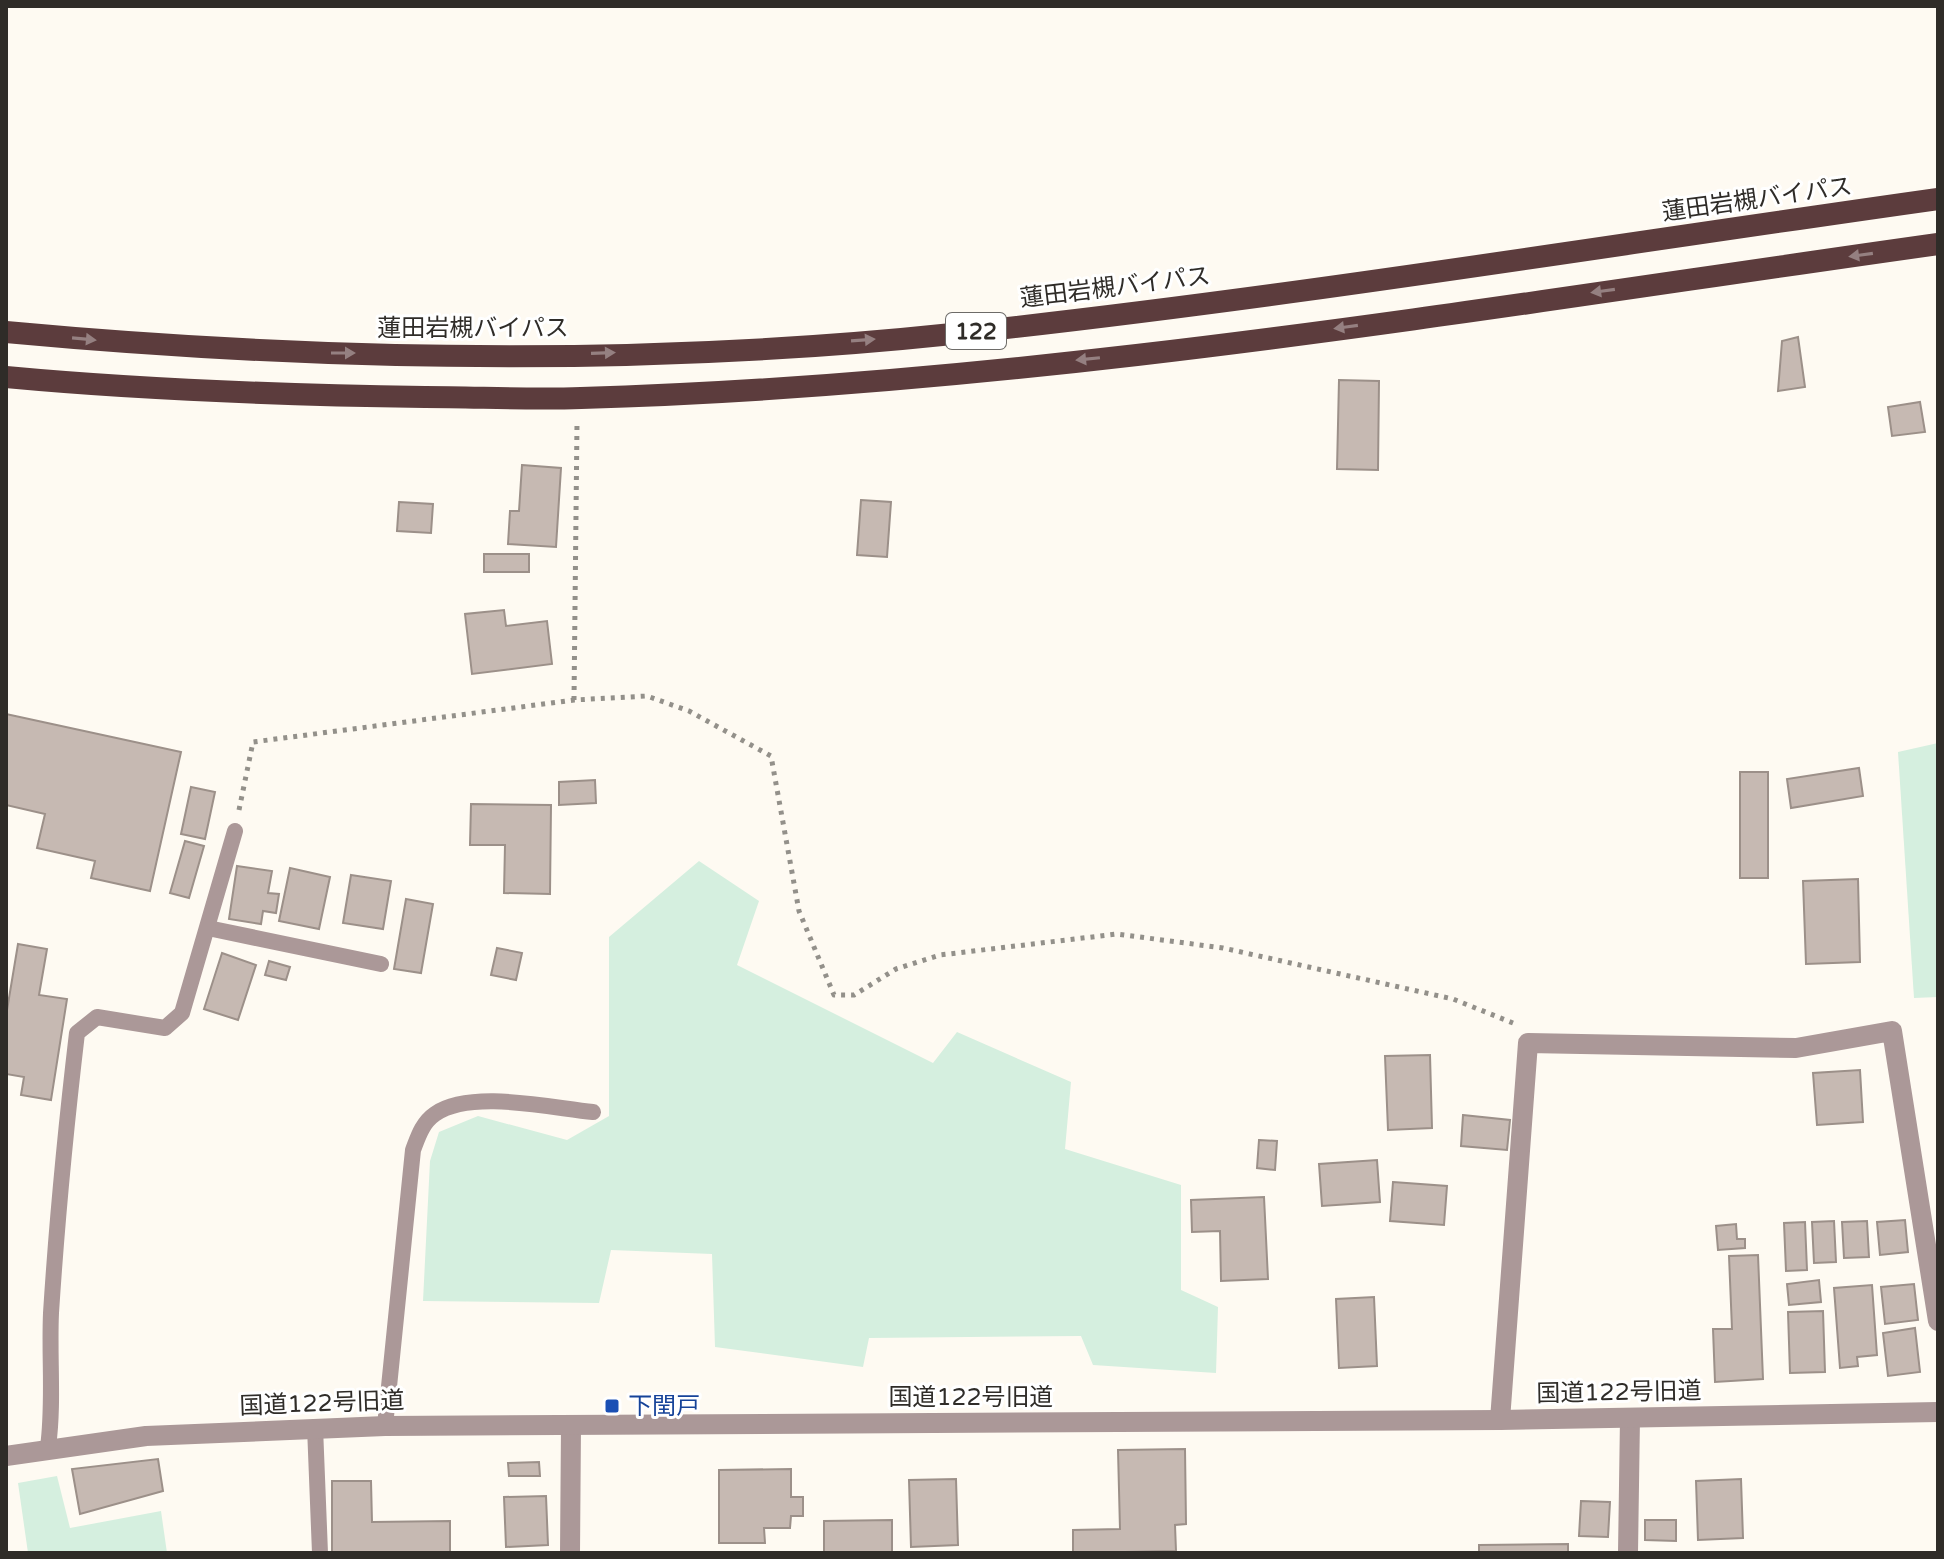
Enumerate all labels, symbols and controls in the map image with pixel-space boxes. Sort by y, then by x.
street label: 蓮田岩槻バイパス [1660,172,1854,227]
one-way arrow [1848,249,1873,262]
street label: 蓮田岩槻バイパス [1018,261,1212,314]
one-way arrow [1590,285,1615,298]
road number: 122 [946,313,1006,349]
street label: 蓮田岩槻バイパス [377,314,569,343]
one-way arrow [1333,321,1358,334]
one-way arrow [72,333,97,346]
one-way arrow [851,333,876,346]
one-way arrow [331,347,356,359]
one-way arrow [591,347,616,360]
one-way arrow [1075,353,1100,366]
street label: 国道122号旧道 [1536,1377,1702,1408]
street label: 国道122号旧道 [888,1383,1054,1412]
street label: 国道122号旧道 [239,1386,405,1421]
place label: 下閏戸 [628,1392,700,1421]
marker: 下閏戸 [603,1397,621,1415]

